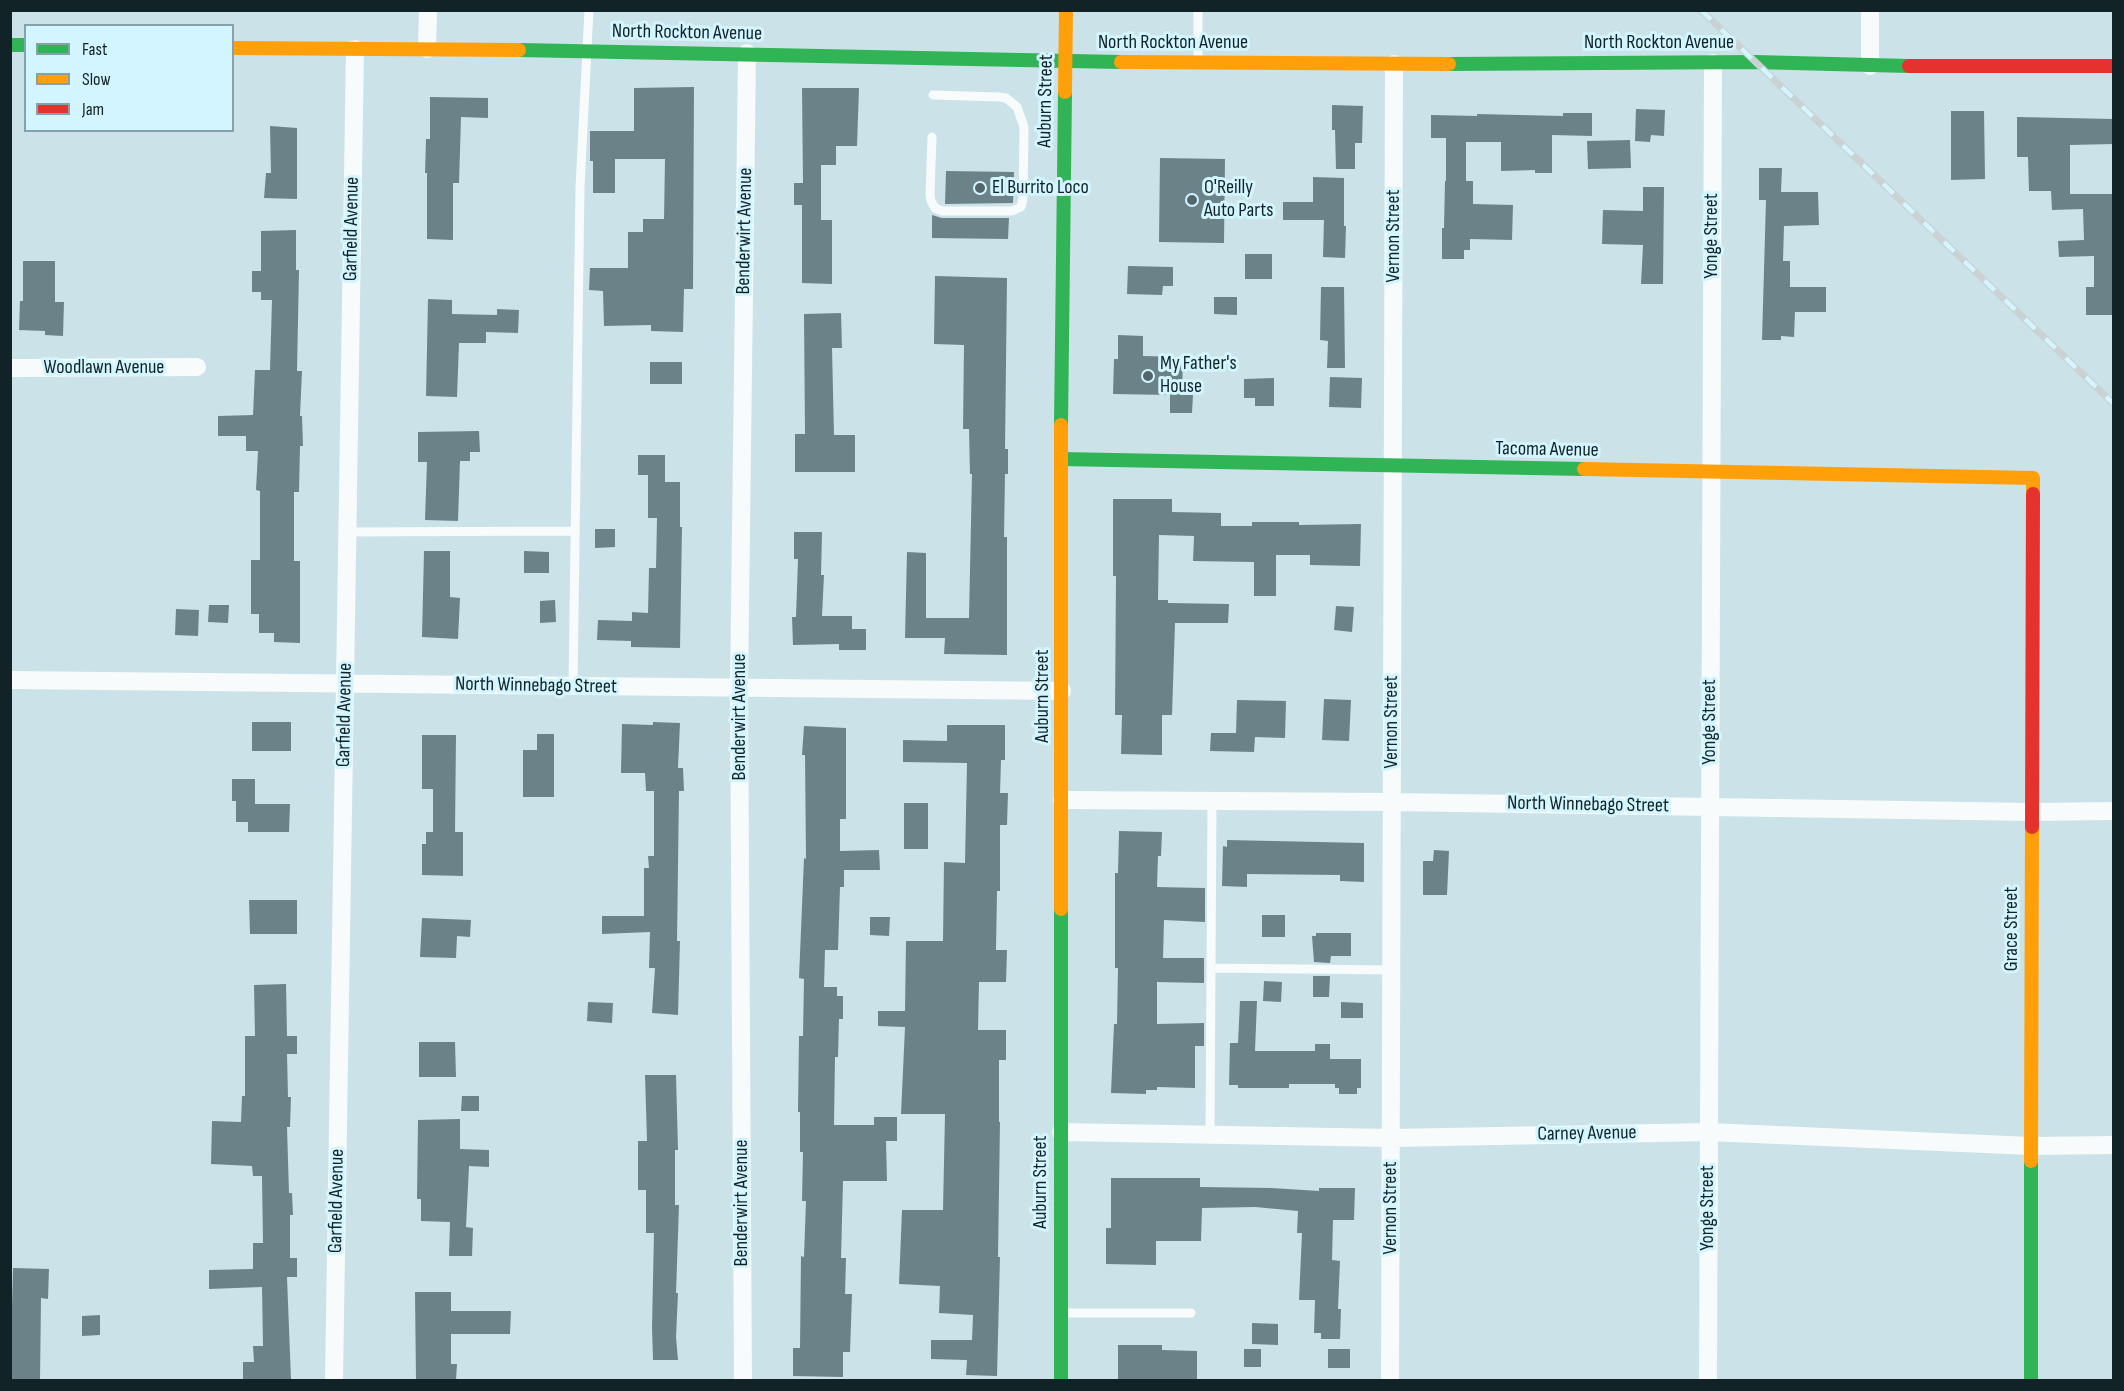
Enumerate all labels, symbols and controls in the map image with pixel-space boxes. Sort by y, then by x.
street label: North Rockton Avenue [612,20,762,46]
legend [24,24,234,132]
street label: North Rockton Avenue [1098,31,1248,55]
street label: North Rockton Avenue [1584,31,1734,55]
text: Fast [82,39,107,60]
street label: Auburn Street [1033,54,1059,148]
text: Slow [82,69,111,90]
text: Jam [82,99,104,120]
street label: Benderwirt Avenue [732,167,758,295]
place label: El Burrito Loco [992,176,1089,200]
place label: O'Reilly Auto Parts [1204,176,1273,223]
street label: Garfield Avenue [339,177,365,281]
marker: El Burrito Loco [973,181,987,195]
street label: Vernon Street [1382,190,1406,282]
marker: O'Reilly Auto Parts [1185,193,1199,207]
street label: Yonge Street [1700,193,1724,279]
place label: My Father's House [1160,352,1237,399]
street label: Woodlawn Avenue [44,356,164,380]
marker: My Father's House [1141,369,1155,383]
street label: Tacoma Avenue [1495,437,1599,463]
street label: Auburn Street [1031,649,1055,743]
street label: Benderwirt Avenue [728,653,752,781]
street label: Garfield Avenue [332,663,358,767]
street label: North Winnebago Street [455,673,617,699]
street label: Vernon Street [1380,676,1404,768]
street label: Yonge Street [1698,679,1722,765]
street label: North Winnebago Street [1507,792,1669,818]
street label: Grace Street [2000,887,2024,971]
street label: Carney Avenue [1537,1121,1637,1147]
street label: Auburn Street [1029,1135,1053,1229]
street label: Benderwirt Avenue [730,1139,754,1267]
street label: Garfield Avenue [324,1149,350,1253]
street label: Vernon Street [1379,1162,1403,1254]
street label: Yonge Street [1696,1165,1720,1251]

